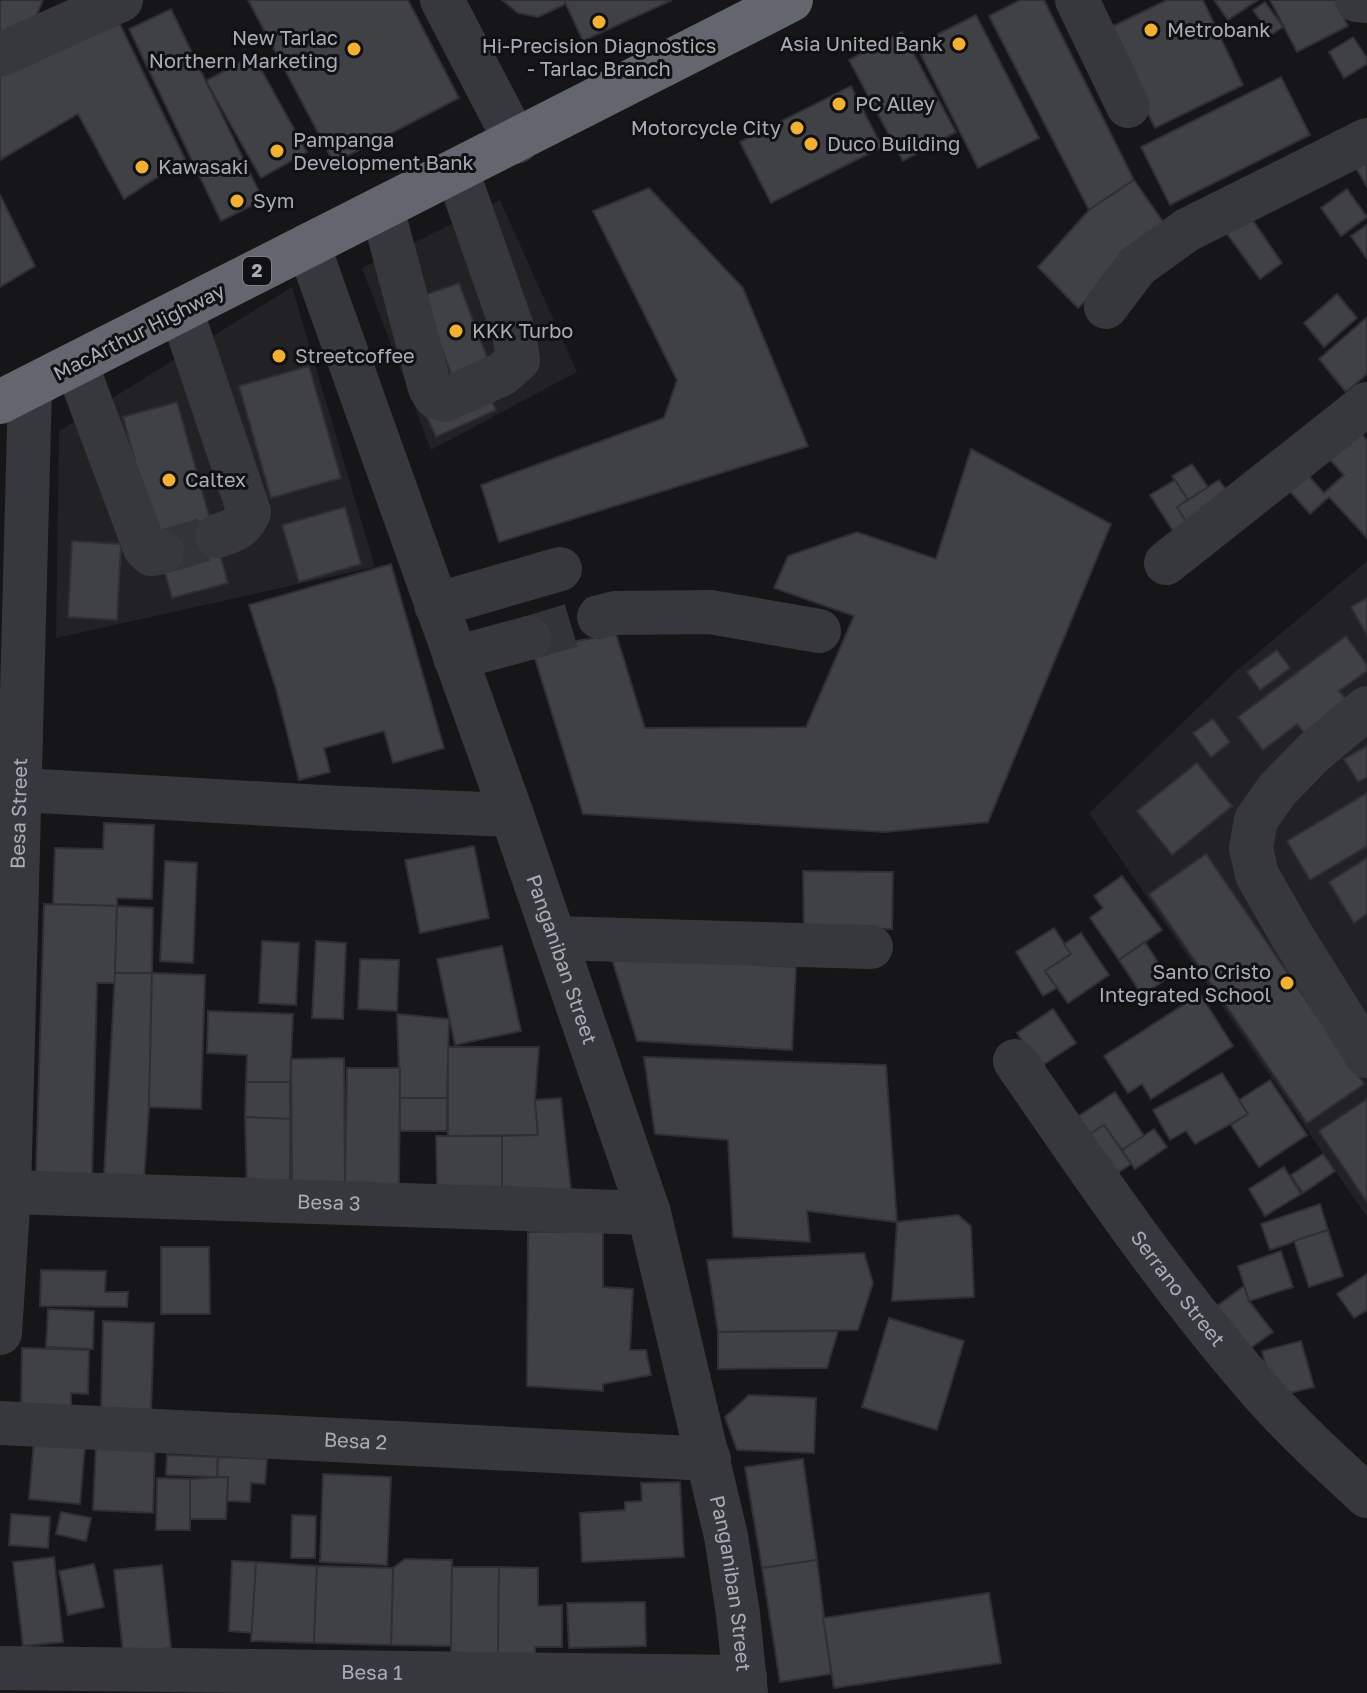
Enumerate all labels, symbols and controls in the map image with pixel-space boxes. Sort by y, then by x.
marker: Hi-Precision Diagnostics - Tarlac Branch [590,13,608,31]
place label: Metrobank [1167,17,1271,41]
marker: Metrobank [1142,21,1160,39]
place label: New Tarlac Northern Marketing [149,25,338,72]
place label: Asia United Bank [780,31,943,55]
place label: Hi-Precision Diagnostics - Tarlac Branch [482,33,716,80]
marker: Asia United Bank [950,35,968,53]
marker: New Tarlac Northern Marketing [345,40,363,58]
place label: PC Alley [855,91,935,115]
marker: PC Alley [830,95,848,113]
place label: Motorcycle City [631,115,781,139]
marker: Motorcycle City [788,119,806,137]
place label: Pampanga Development Bank [293,127,474,174]
place label: Duco Building [827,131,960,155]
marker: Duco Building [802,135,820,153]
marker: Pampanga Development Bank [268,142,286,160]
place label: Kawasaki [158,154,248,178]
marker: Kawasaki [133,158,151,176]
place label: Sym [253,188,295,212]
marker: Sym [228,192,246,210]
road number: 2 [243,257,271,285]
street label: MacArthur Highway [49,278,228,385]
place label: KKK Turbo [472,318,573,342]
marker: KKK Turbo [447,322,465,340]
place label: Streetcoffee [295,343,415,367]
marker: Streetcoffee [270,347,288,365]
place label: Caltex [185,467,246,491]
marker: Caltex [160,471,178,489]
street label: Besa Street [4,758,31,869]
street label: Panganiban Street [522,871,603,1047]
place label: Santo Cristo Integrated School [1099,959,1271,1006]
marker: Santo Cristo Integrated School [1278,974,1296,992]
street label: Besa 3 [297,1188,361,1215]
street label: Serrano Street [1127,1226,1231,1351]
street label: Besa 2 [323,1426,388,1454]
street label: Panganiban Street [706,1493,757,1673]
street label: Besa 1 [341,1659,403,1684]

